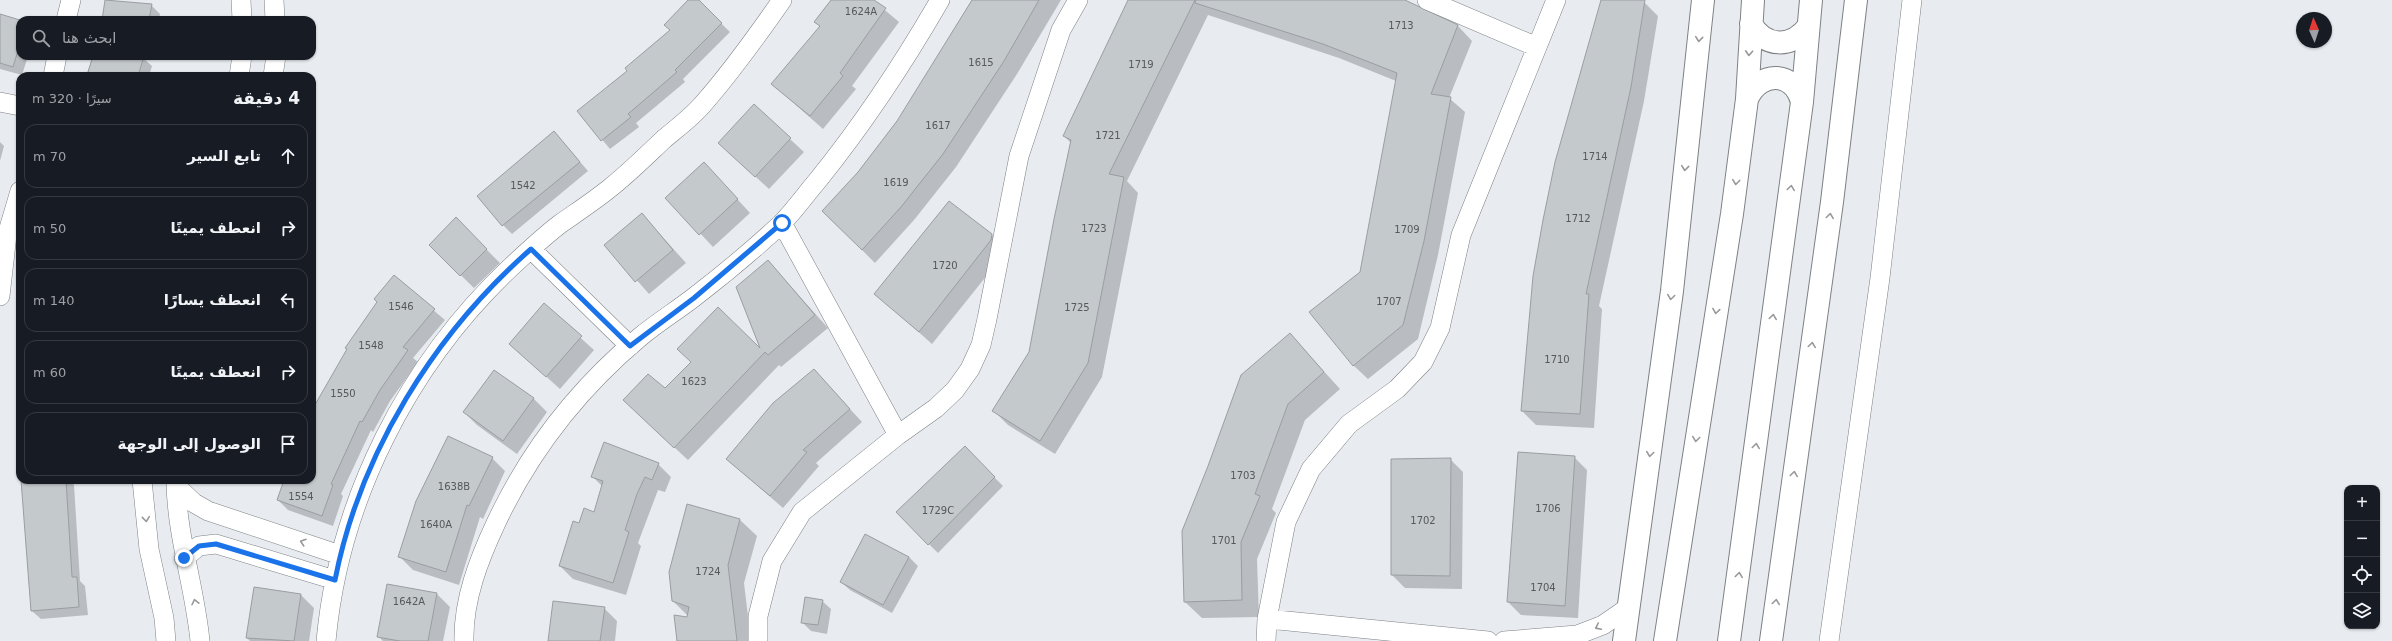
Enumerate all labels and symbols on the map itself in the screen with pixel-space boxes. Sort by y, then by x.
house number: 1624A [845,6,877,17]
north arrow [2296,12,2332,48]
house number: 1713 [1388,20,1414,31]
one-way arrow [1694,36,1703,42]
one-way arrow [1745,50,1754,56]
house number: 1615 [968,57,994,68]
house number: 1719 [1128,59,1154,70]
house number: 1617 [925,120,951,131]
house number: 1721 [1095,130,1121,141]
house number: 1714 [1582,151,1608,162]
one-way arrow [1680,165,1689,171]
house number: 1619 [883,177,909,188]
one-way arrow [1732,179,1741,185]
house number: 1542 [510,180,536,191]
one-way arrow [1786,185,1795,191]
house number: 1712 [1565,213,1591,224]
one-way arrow [1825,213,1834,219]
route start [773,214,791,232]
house number: 1723 [1081,223,1107,234]
house number: 1709 [1394,224,1420,235]
house number: 1720 [932,260,958,271]
one-way arrow [1667,294,1676,300]
house number: 1707 [1376,296,1402,307]
house number: 1546 [388,301,414,312]
house number: 1725 [1064,302,1090,313]
one-way arrow [1712,307,1721,314]
one-way arrow [1768,314,1777,320]
house number: 1548 [358,340,384,351]
one-way arrow [1807,342,1816,348]
house number: 1710 [1544,354,1570,365]
house number: 1623 [681,376,707,387]
house number: 1550 [330,388,356,399]
one-way arrow [1692,436,1701,442]
one-way arrow [1751,443,1760,449]
one-way arrow [1646,451,1655,457]
house number: 1703 [1230,470,1256,481]
one-way arrow [1789,471,1798,477]
house number: 1638B [438,481,470,492]
house number: 1554 [288,491,314,502]
house number: 1706 [1535,503,1561,514]
house number: 1729C [922,505,954,516]
house number: 1702 [1410,515,1436,526]
one-way arrow [141,516,150,522]
house number: 1640A [420,519,452,530]
house number: 1701 [1211,535,1237,546]
one-way arrow [299,539,306,547]
route end [175,549,193,567]
house number: 1724 [695,566,721,577]
one-way arrow [1734,572,1743,578]
house number: 1704 [1530,582,1556,593]
house number: 1642A [393,596,425,607]
one-way arrow [191,599,199,606]
one-way arrow [1771,599,1780,605]
one-way arrow [1595,622,1602,630]

